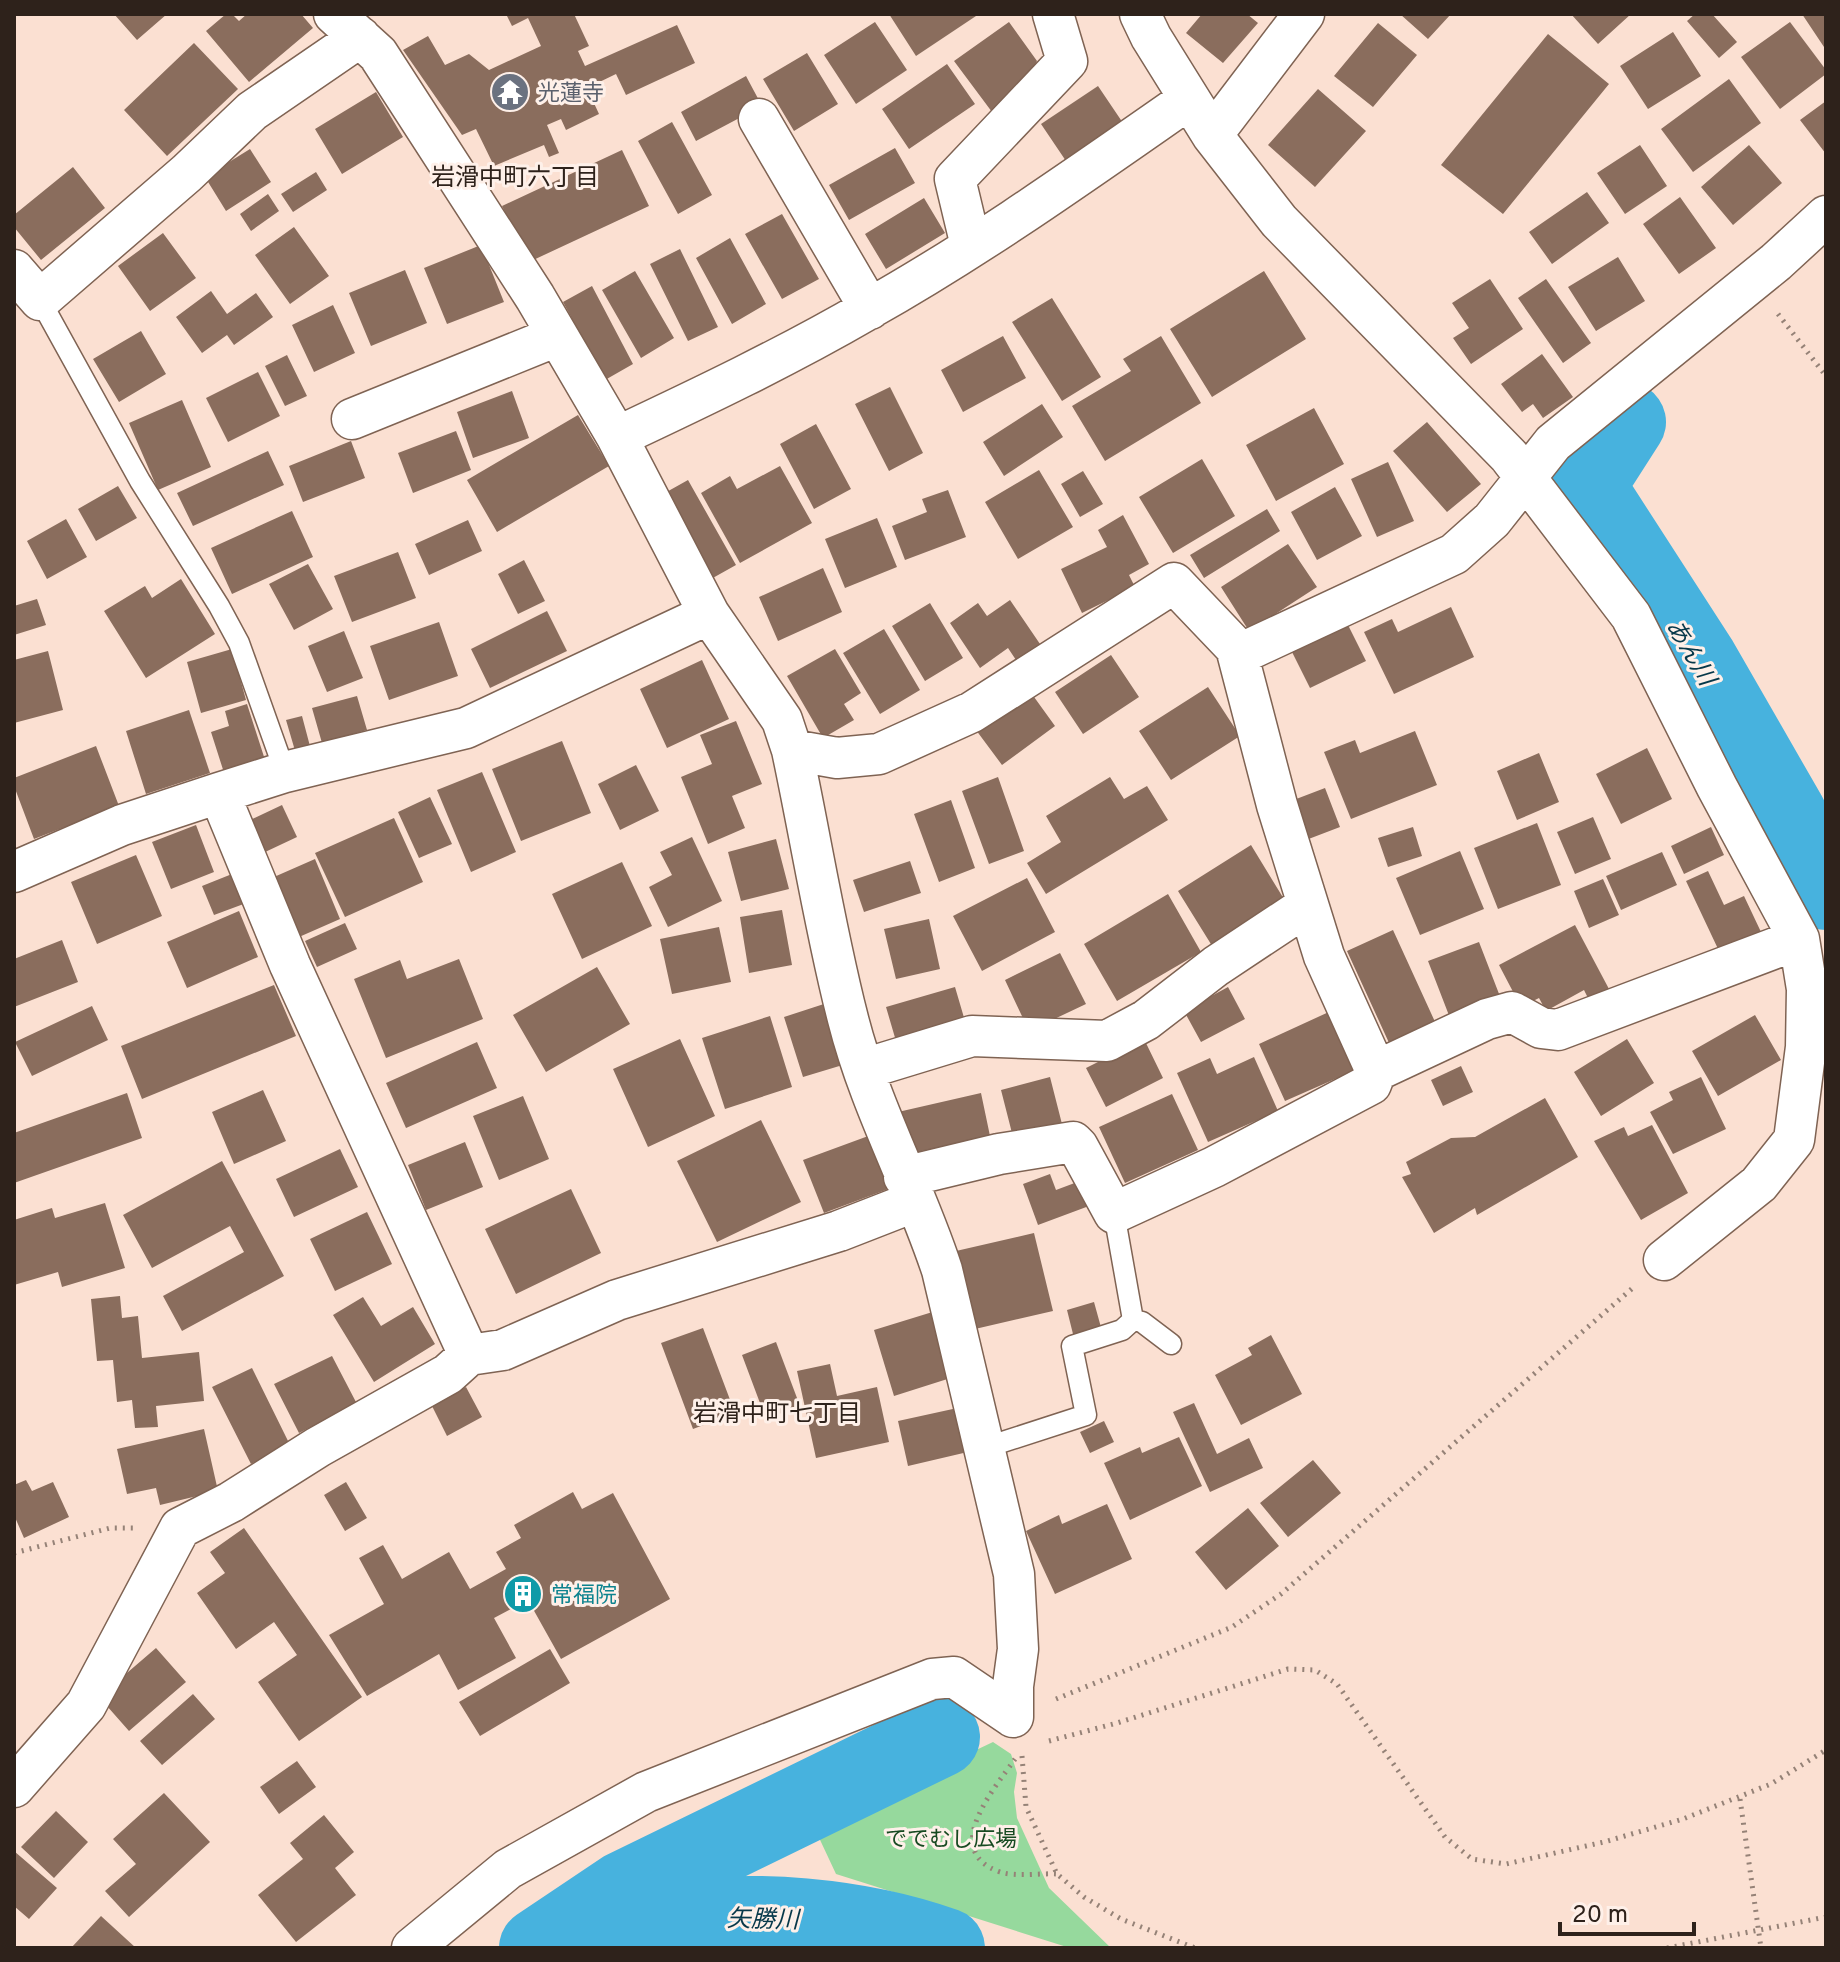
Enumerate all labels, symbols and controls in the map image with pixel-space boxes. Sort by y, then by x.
temple icon: 光蓮寺 [489,71,531,113]
place label: 光蓮寺 [538,81,604,108]
district label: 岩滑中町六丁目 [431,164,599,194]
water label: あん川 [1658,614,1722,694]
district label: 岩滑中町七丁目 [693,1400,861,1430]
building icon: 常福院 [502,1573,544,1615]
place label: 常福院 [551,1583,617,1610]
park label: ででむし広場 [885,1827,1017,1854]
scale bar [1560,1886,1694,1936]
text: 20 m [1572,1901,1628,1931]
water label: 矢勝川 [727,1905,802,1937]

